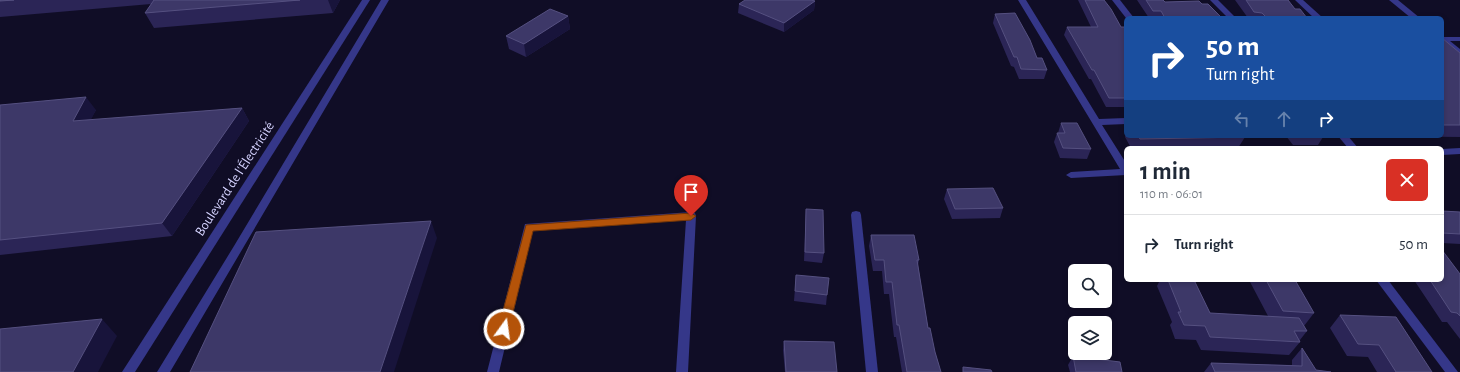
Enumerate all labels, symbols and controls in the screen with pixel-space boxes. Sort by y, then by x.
icon: right [1140,32,1192,84]
text: 50 m [1206,33,1260,61]
text: Turn right [1206,66,1275,84]
icon: left [1231,108,1253,130]
icon: ahead [1273,108,1295,130]
icon: right [1315,108,1337,130]
street label: Boulevard de l'Électricité [190,118,277,239]
button: close [1386,159,1428,201]
text: 1 min [1140,160,1191,184]
pin [674,175,708,216]
icon: arrive [680,181,702,203]
text: 110 m · 06:01 [1140,188,1203,201]
icon: right [1140,234,1162,256]
text: Turn right [1174,237,1233,252]
text: 50 m [1399,237,1428,252]
map controls [1068,264,1112,360]
button: search [1068,264,1112,308]
position arrow [483,308,525,350]
button: layers [1068,316,1112,360]

